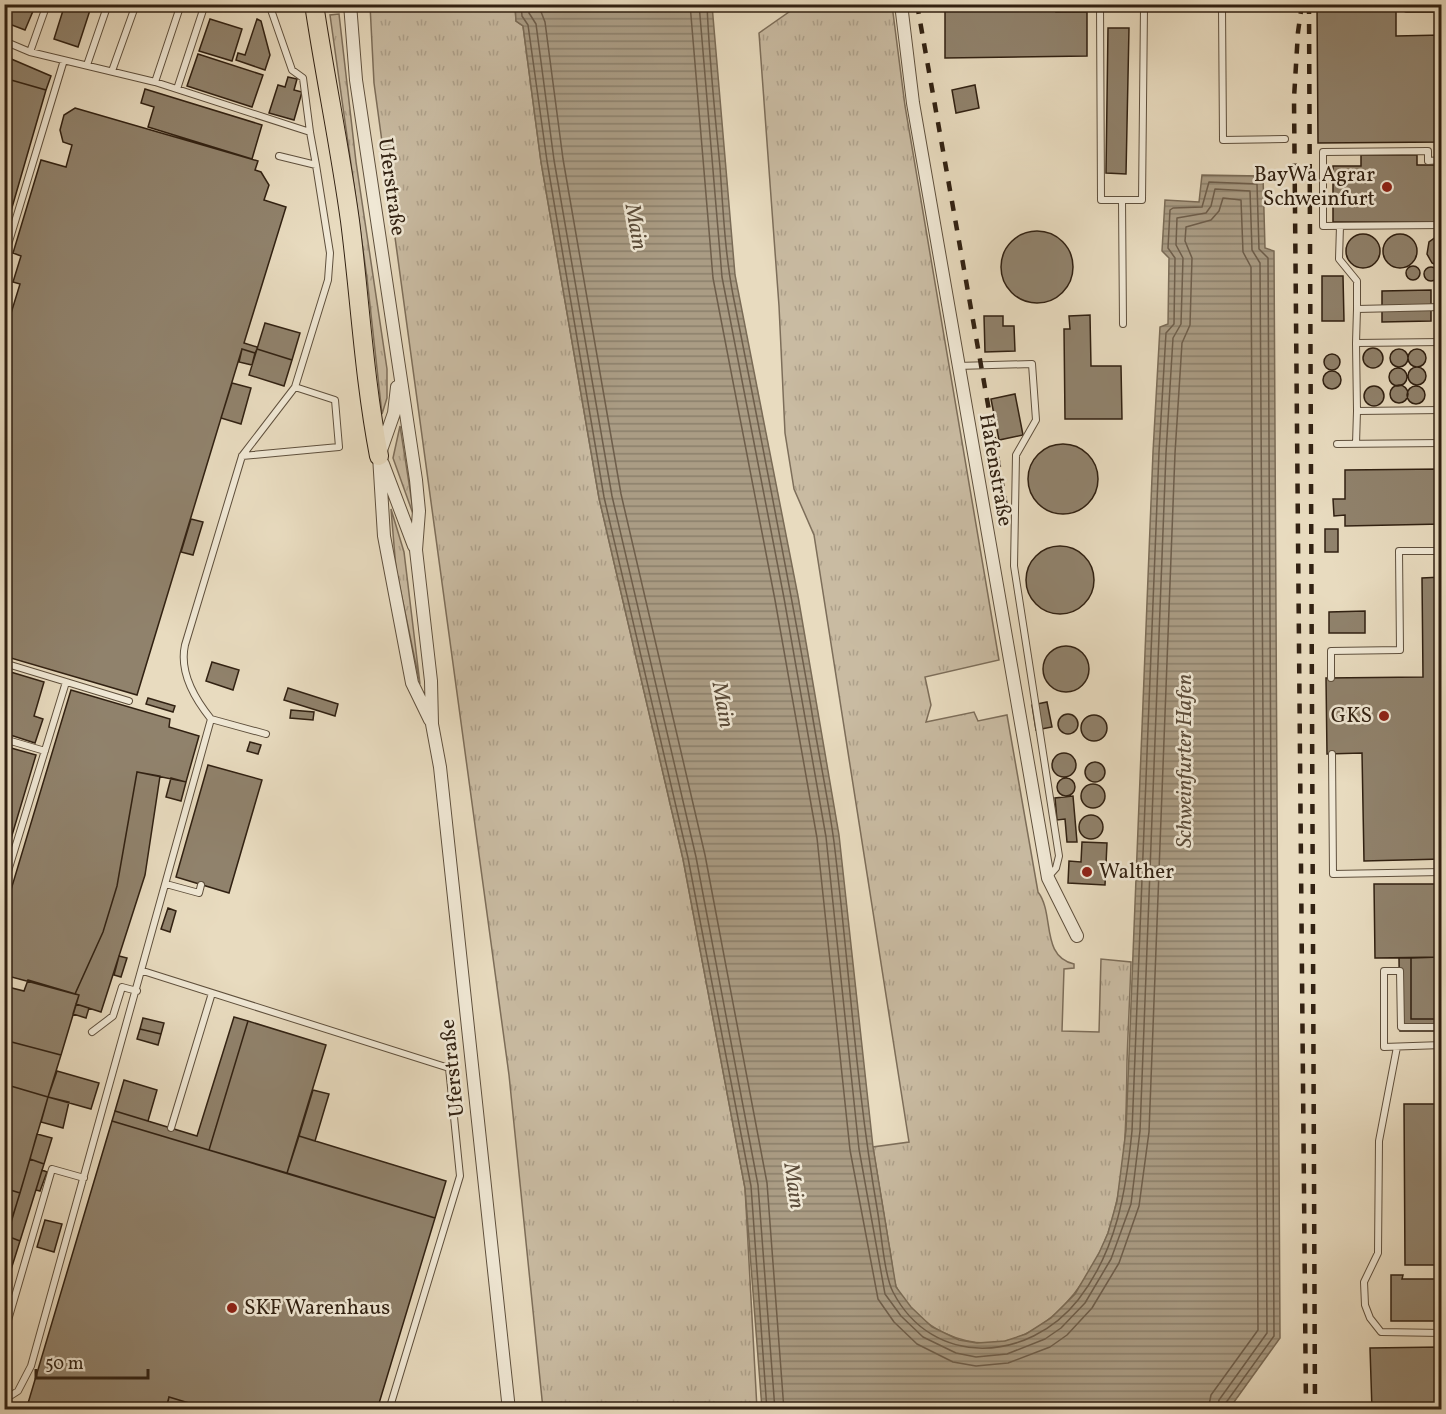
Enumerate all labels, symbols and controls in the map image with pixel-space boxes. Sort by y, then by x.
street label: Uferstraße [370,136,412,238]
place label: BayWa Agrar Schweinfurt [1254,161,1375,214]
marker: BayWa Agrar Schweinfurt [1380,180,1394,194]
water label: Main [616,201,654,252]
street label: Hafenstraße [971,411,1019,529]
water label: Schweinfurter Hafen [1170,674,1201,848]
water label: Main [703,679,741,730]
place label: GKS [1331,702,1372,731]
marker: GKS [1377,709,1391,723]
place label: Walther [1099,858,1174,887]
marker: Walther [1080,865,1094,879]
street label: Uferstraße [433,1018,473,1118]
water label: Main [774,1160,812,1211]
place label: SKF Warenhaus [244,1294,390,1323]
marker: SKF Warenhaus [225,1301,239,1315]
scale bar [36,1342,148,1380]
text: 50 m [45,1352,84,1377]

